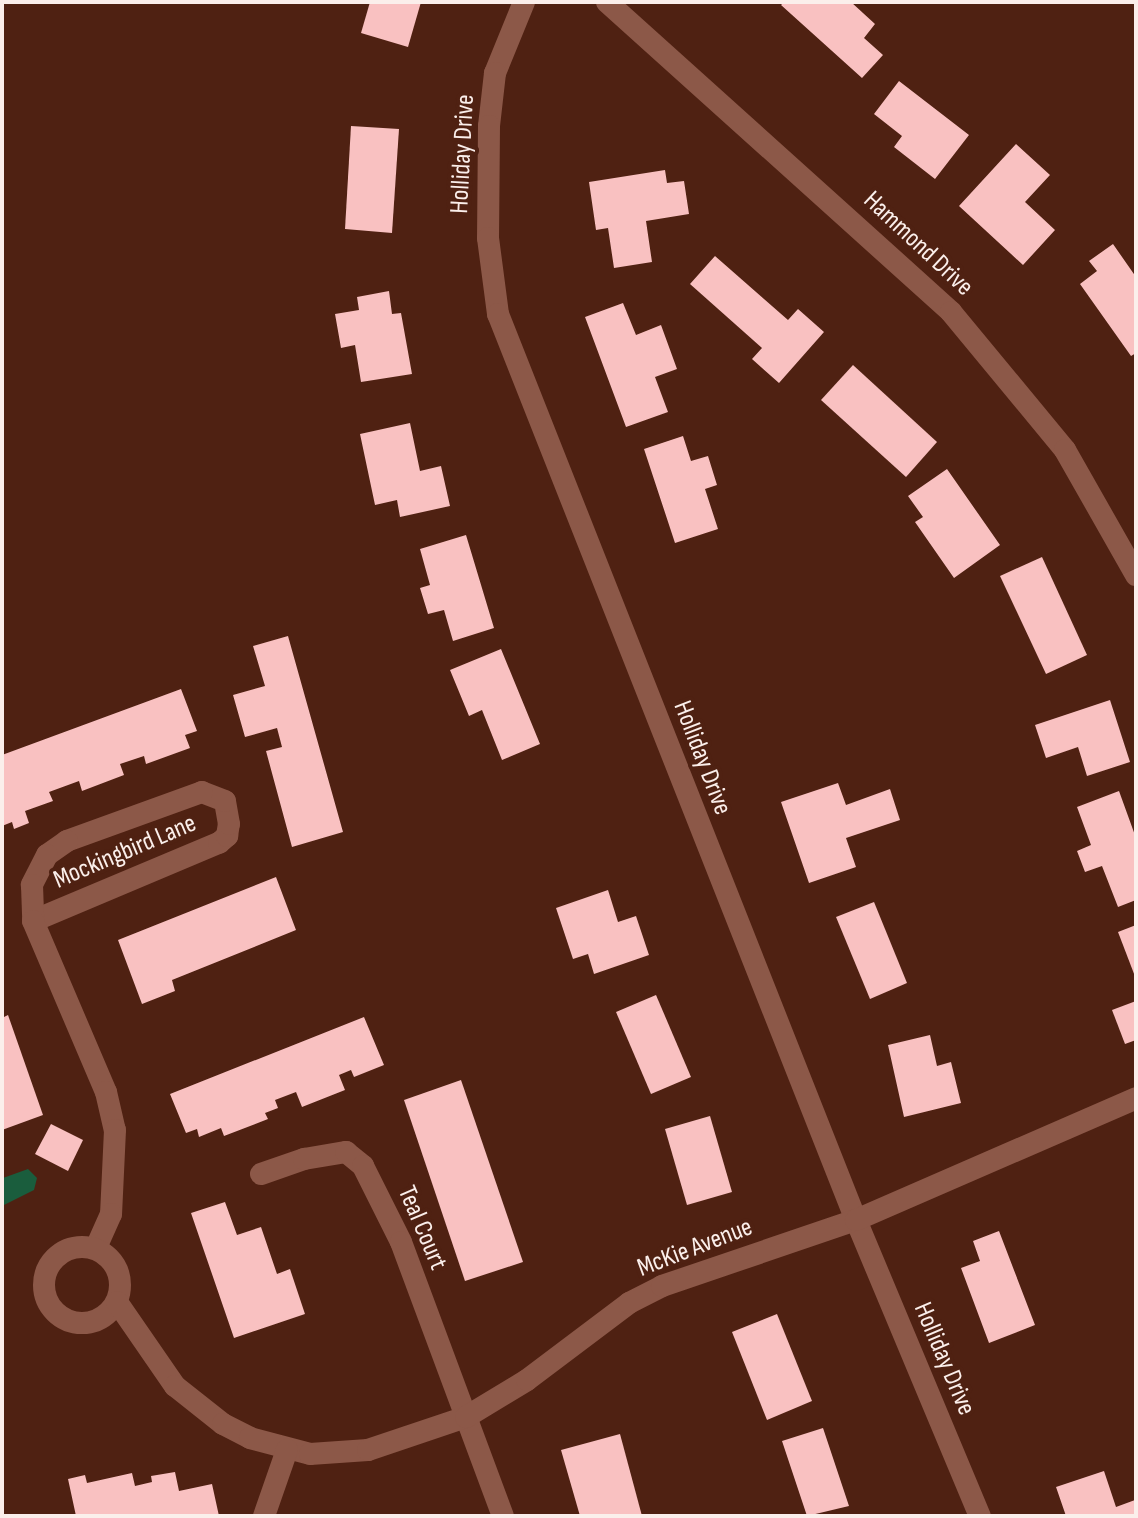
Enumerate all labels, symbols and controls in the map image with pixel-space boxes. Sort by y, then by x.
street label: Holliday Drive [444,94,482,214]
street label: Hammond Drive [857,185,979,303]
street label: Holliday Drive [666,697,738,819]
street label: Mockingbird Lane [49,808,201,896]
street label: Teal Court [390,1181,454,1275]
street label: McKie Avenue [633,1212,757,1284]
street label: Holliday Drive [906,1298,982,1420]

